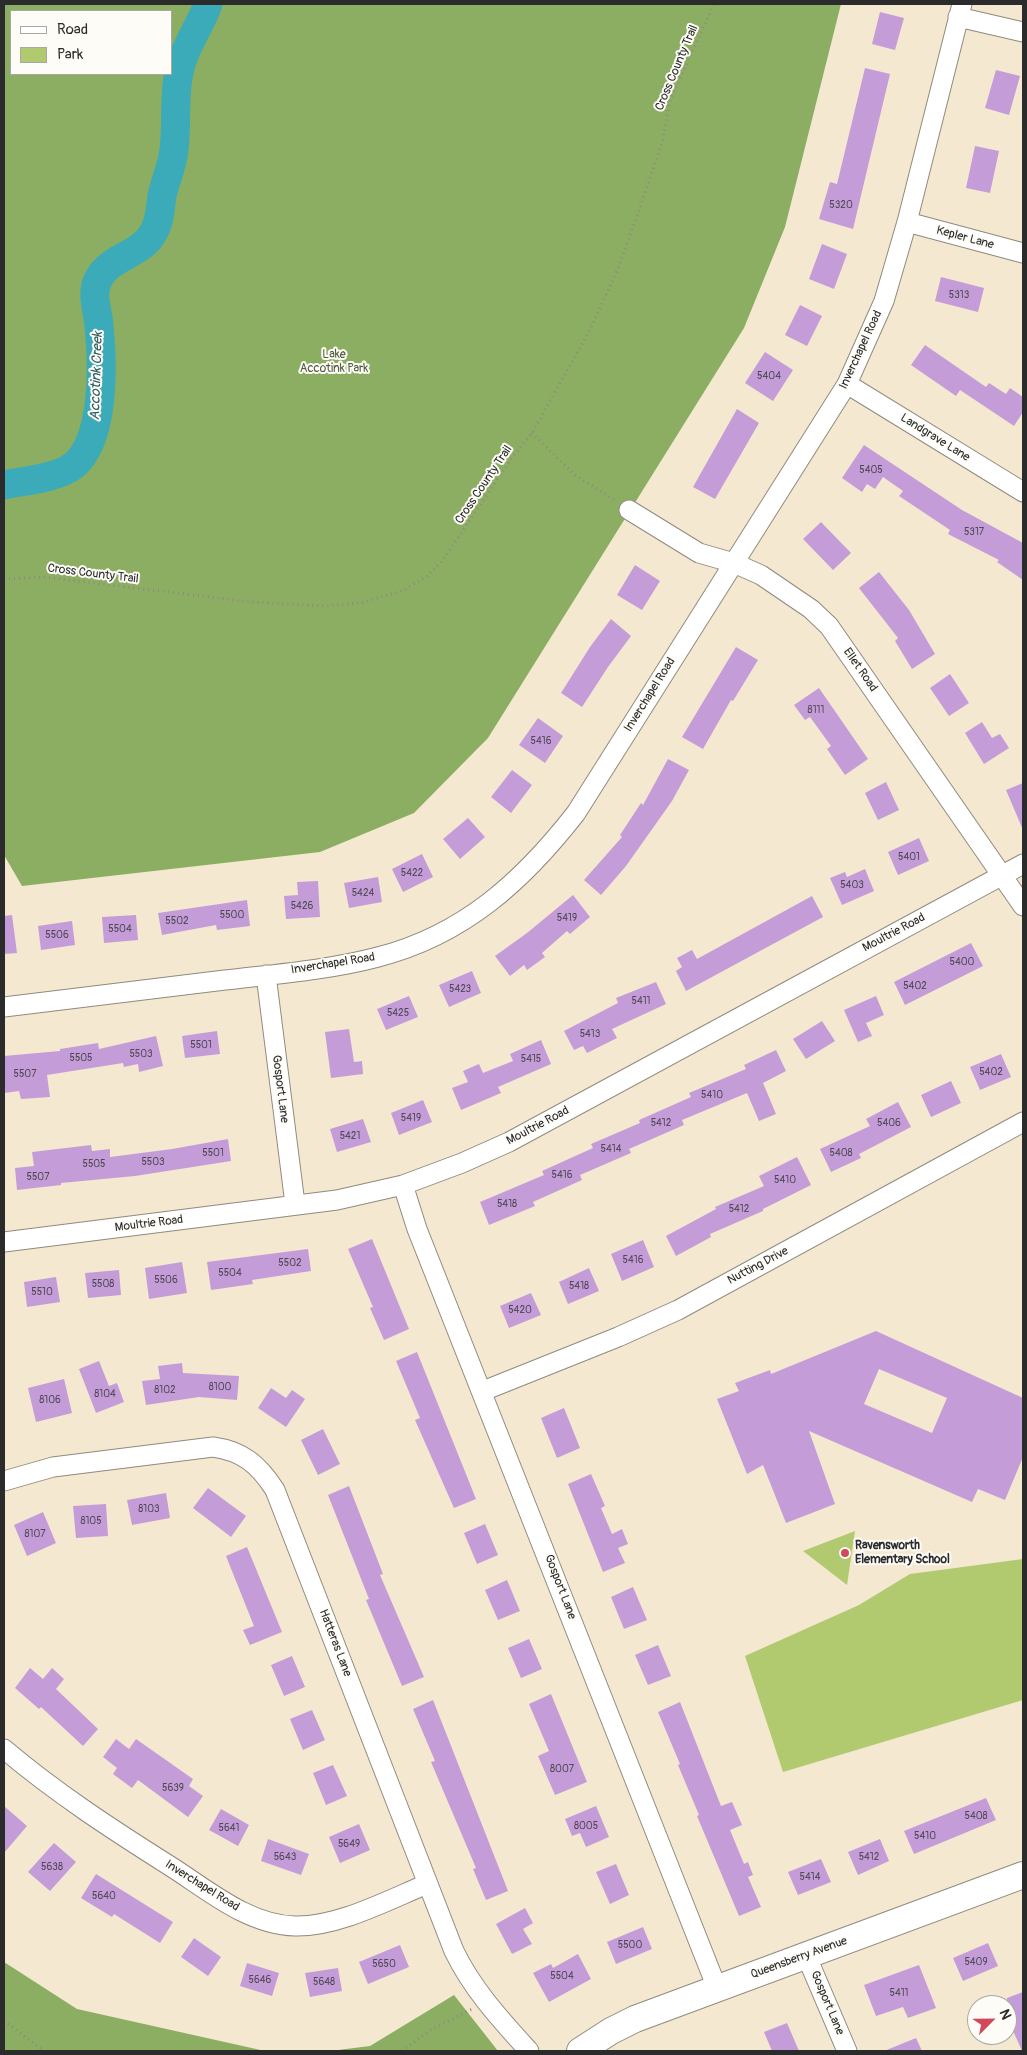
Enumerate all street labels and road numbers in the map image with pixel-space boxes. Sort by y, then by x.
street label: Cross County Trail [652,23,702,113]
street label: Kepler Lane [935,223,995,253]
street label: Inverchapel Road [837,308,885,392]
street label: Landgrave Lane [898,411,972,465]
street label: Cross County Trail [452,443,516,527]
street label: Cross County Trail [47,561,139,587]
street label: Ellet Road [840,645,880,695]
street label: Inverchapel Road [621,655,679,735]
street label: Moultrie Road [860,911,928,955]
street label: Inverchapel Road [290,950,376,978]
street label: Gosport Lane [269,1054,291,1124]
street label: Moultrie Road [504,1104,572,1148]
street label: Moultrie Road [114,1213,184,1235]
street label: Nutting Drive [725,1244,791,1288]
street label: Gosport Lane [541,1553,579,1621]
street label: Hatteras Lane [316,1607,354,1679]
street label: Inverchapel Road [162,1857,242,1915]
street label: Queensberry Avenue [749,1934,849,1982]
street label: Gosport Lane [807,1969,847,2037]

